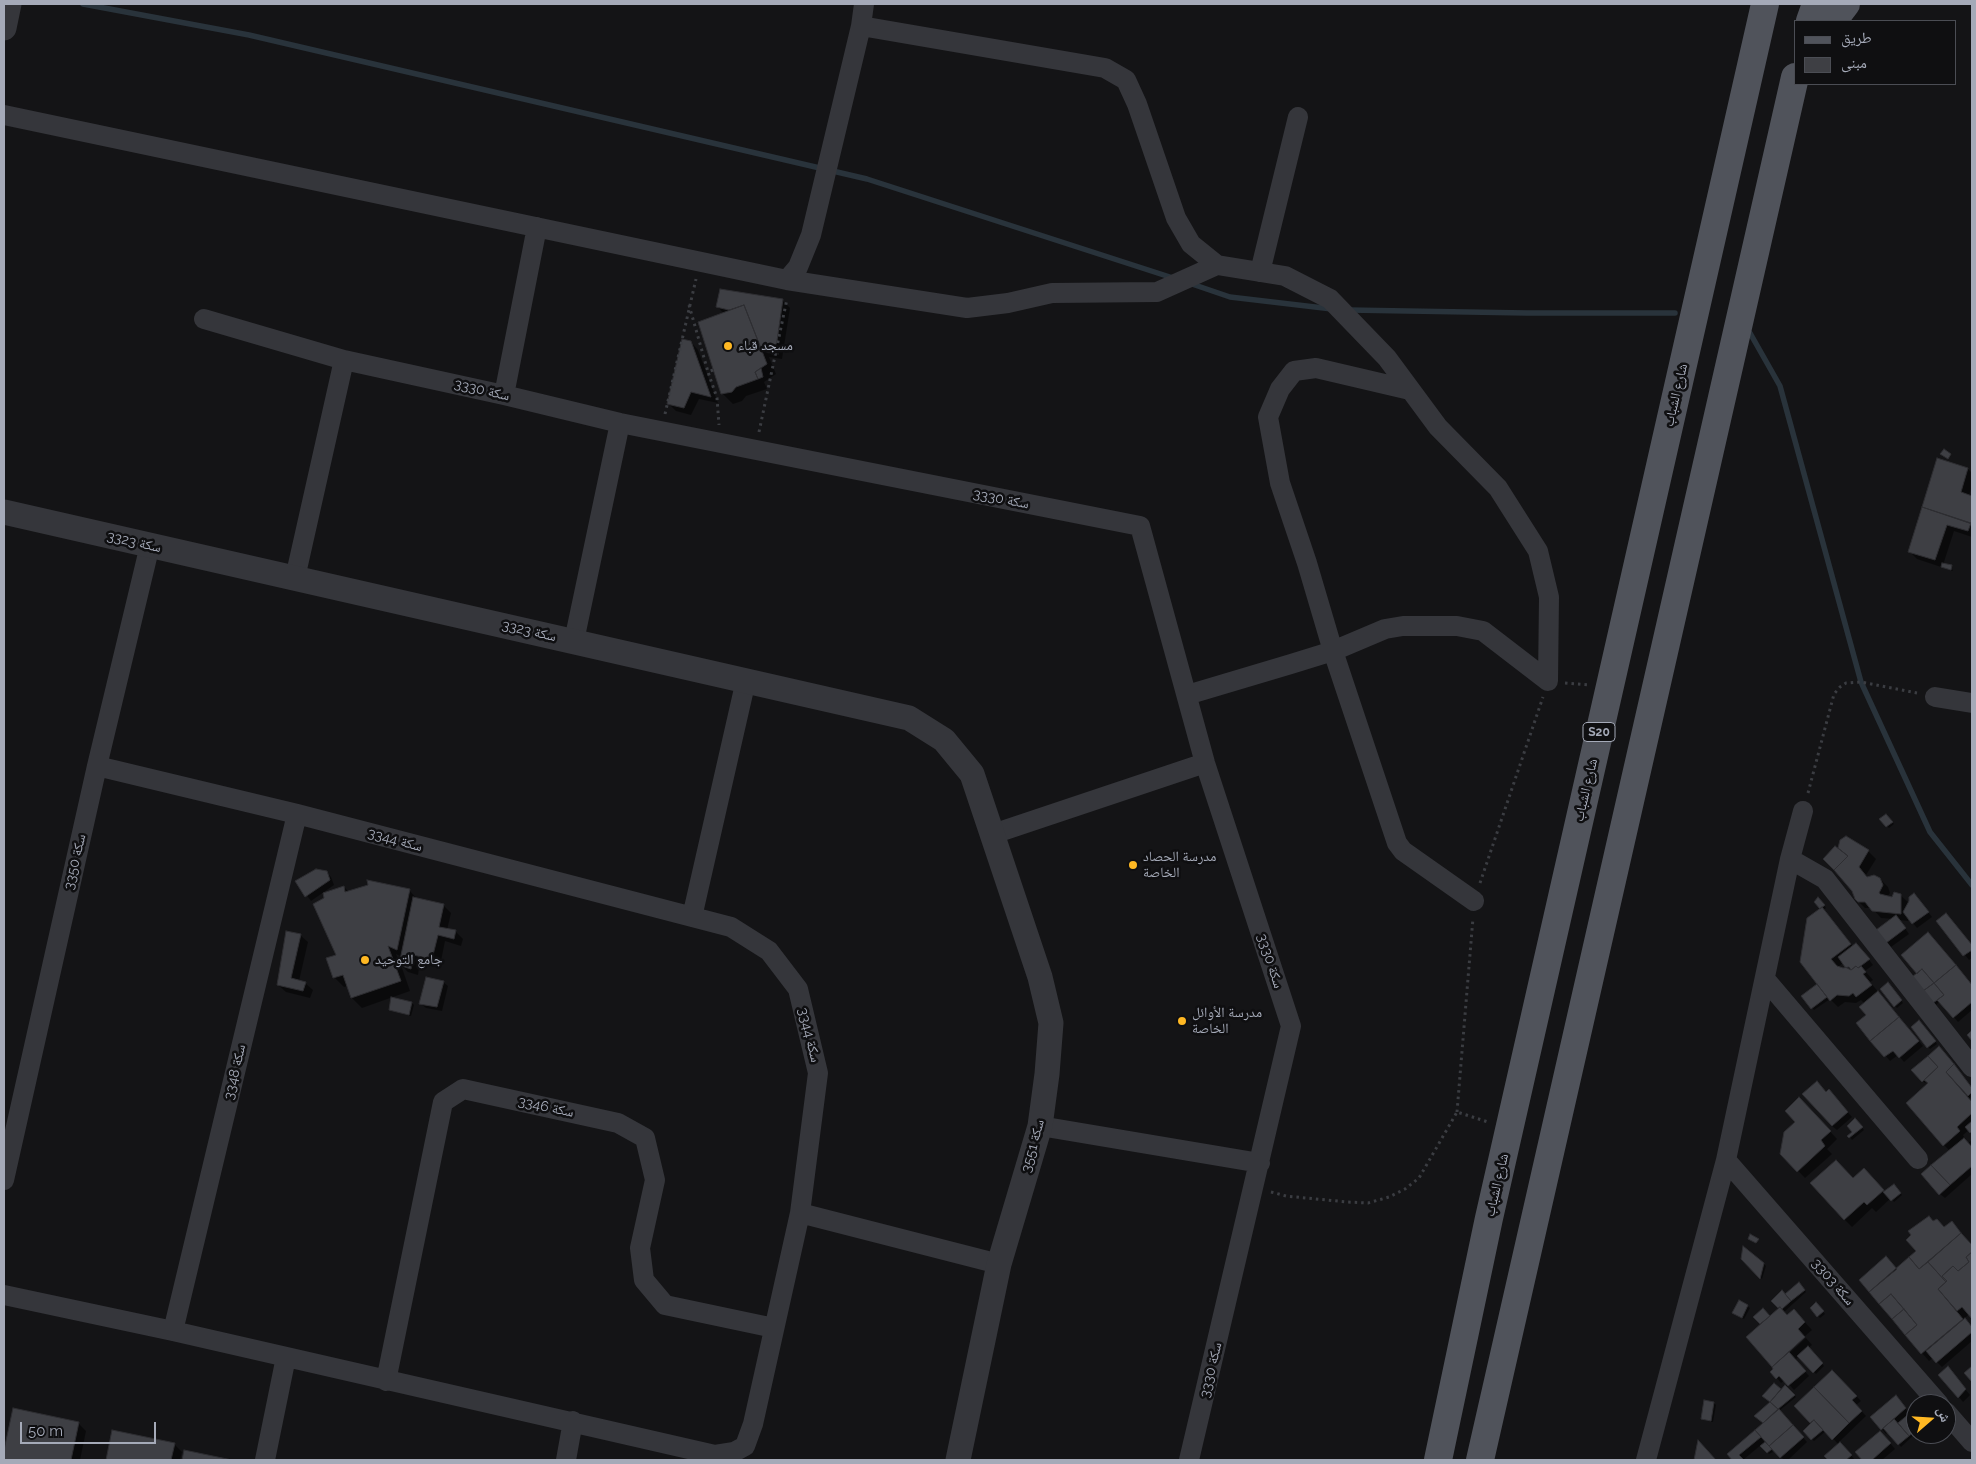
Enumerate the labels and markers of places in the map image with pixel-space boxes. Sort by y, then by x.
place label: مسجد قباء [738,338,793,354]
marker: مسجد قباء [722,340,734,352]
place label: مدرسة الحصاد الخاصة [1143,849,1216,882]
marker: مدرسة الحصاد الخاصة [1127,859,1139,871]
place label: جامع التوحيد [375,952,443,968]
marker: جامع التوحيد [359,954,371,966]
place label: مدرسة الأوائل الخاصة [1192,1005,1262,1038]
marker: مدرسة الأوائل الخاصة [1176,1015,1188,1027]

